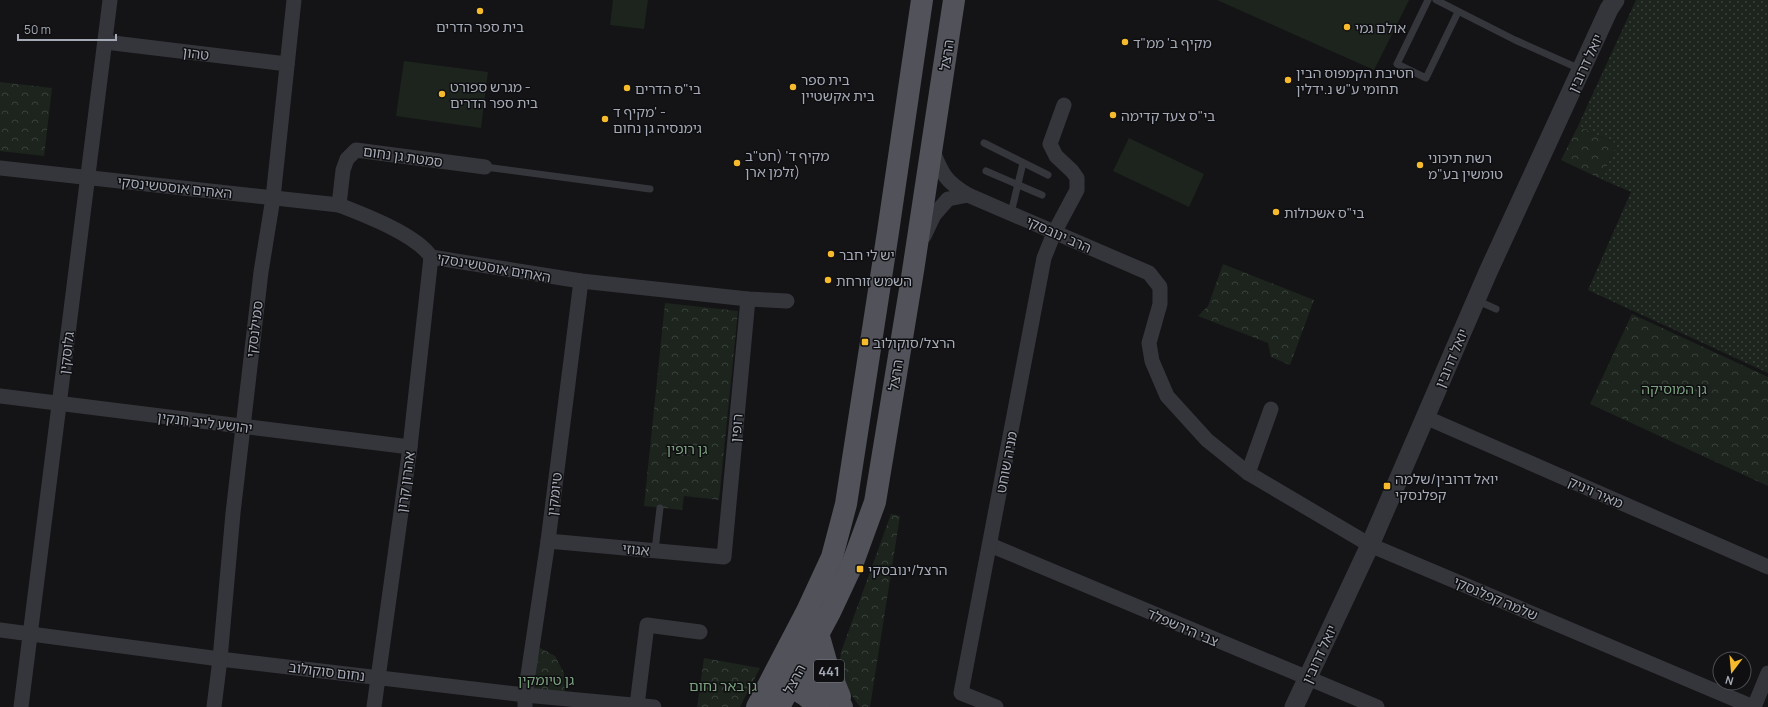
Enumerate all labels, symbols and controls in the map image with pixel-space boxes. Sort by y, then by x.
marker: בית ספר הדרים [475,6,485,16]
scale bar [18,16,116,42]
place label: בית ספר הדרים [436,17,524,36]
place label: אולם גמי [1355,18,1406,37]
text: 50 m [24,21,51,38]
marker: אולם גמי [1342,22,1352,32]
street label: יואל דרובין [1563,31,1607,95]
place label: מקיף ב' ממ"ד [1133,33,1212,52]
marker: מקיף ב' ממ"ד [1120,37,1130,47]
street label: הרצל [934,38,958,72]
street label: טהון [182,42,210,64]
place label: חטיבת הקמפוס הבין תחומי ע"ש נ.ידלין [1296,63,1414,98]
place label: בית ספר בית אקשטיין [801,70,875,105]
marker: חטיבת הקמפוס הבין תחומי ע"ש נ.ידלין [1283,75,1293,85]
place label: מגרש ספורט - בית ספר הדרים [450,77,538,112]
place label: בי"ס הדרים [635,79,701,98]
marker: בית ספר בית אקשטיין [788,82,798,92]
marker: בי"ס הדרים [622,83,632,93]
marker: מגרש ספורט - בית ספר הדרים [437,89,447,99]
place label: מקיף ד' - גימנסיה גן נחום [613,102,702,137]
place label: בי"ס צעד קדימה [1121,106,1215,125]
marker: בי"ס צעד קדימה [1108,110,1118,120]
marker: מקיף ד' - גימנסיה גן נחום [600,114,610,124]
street label: סמטת גן נחום [362,141,444,171]
place label: מקיף ד' (חט"ב זלמן ארן) [745,146,830,181]
place label: רשת תיכוני טומשין בע"מ [1428,148,1503,183]
marker: מקיף ד' (חט"ב זלמן ארן) [732,158,742,168]
marker: רשת תיכוני טומשין בע"מ [1415,160,1425,170]
street label: האחים אוסטשינסקי [117,172,233,202]
place label: בי"ס אשכולות [1284,203,1364,222]
marker: בי"ס אשכולות [1271,207,1281,217]
street label: הרב ינובסקי [1023,211,1095,257]
place label: יש לי חבר [839,245,895,264]
street label: האחים אוסטשינסקי [436,248,552,286]
marker: יש לי חבר [826,249,836,259]
place label: השמש זורחת [836,271,912,290]
marker: השמש זורחת [823,275,833,285]
street label: סמילנסקי [241,300,267,358]
street label: יואל דרובין [1430,326,1472,390]
street label: גלוסקין [54,331,78,375]
place label: הרצל/סוקולוב [873,333,955,352]
marker: הרצל/סוקולוב [860,337,870,347]
street label: הרצל [883,358,907,392]
park label: גן המוסיקה [1641,379,1707,398]
street label: יהושע לייב חנקין [156,407,254,437]
street label: רופין [725,413,747,443]
street label: מניה שוחט [991,430,1021,494]
park label: גן רופין [666,439,708,458]
street label: אהרון קרון [391,450,419,514]
place label: יואל דרובין/שלמה קפלנסקי [1395,469,1498,504]
street label: טיומקין [542,471,566,517]
street label: מאיר ויניק [1566,471,1626,513]
marker: יואל דרובין/שלמה קפלנסקי [1382,481,1392,491]
street label: אגוזי [622,538,650,560]
place label: הרצל/ינובסקי [868,560,948,579]
marker: הרצל/ינובסקי [855,564,865,574]
street label: שלמה קפלנסקי [1451,572,1541,624]
street label: צבי הירשפלד [1144,603,1222,651]
street label: יואל דרובין [1297,622,1341,686]
north arrow [1712,651,1752,691]
street label: נחום סוקולוב [288,657,366,685]
road number: 441 [814,660,844,682]
street label: הרצל [778,661,810,697]
park label: גן טיומקין [518,670,574,689]
text: N [1723,673,1735,689]
park label: גן באר נחום [689,676,757,695]

